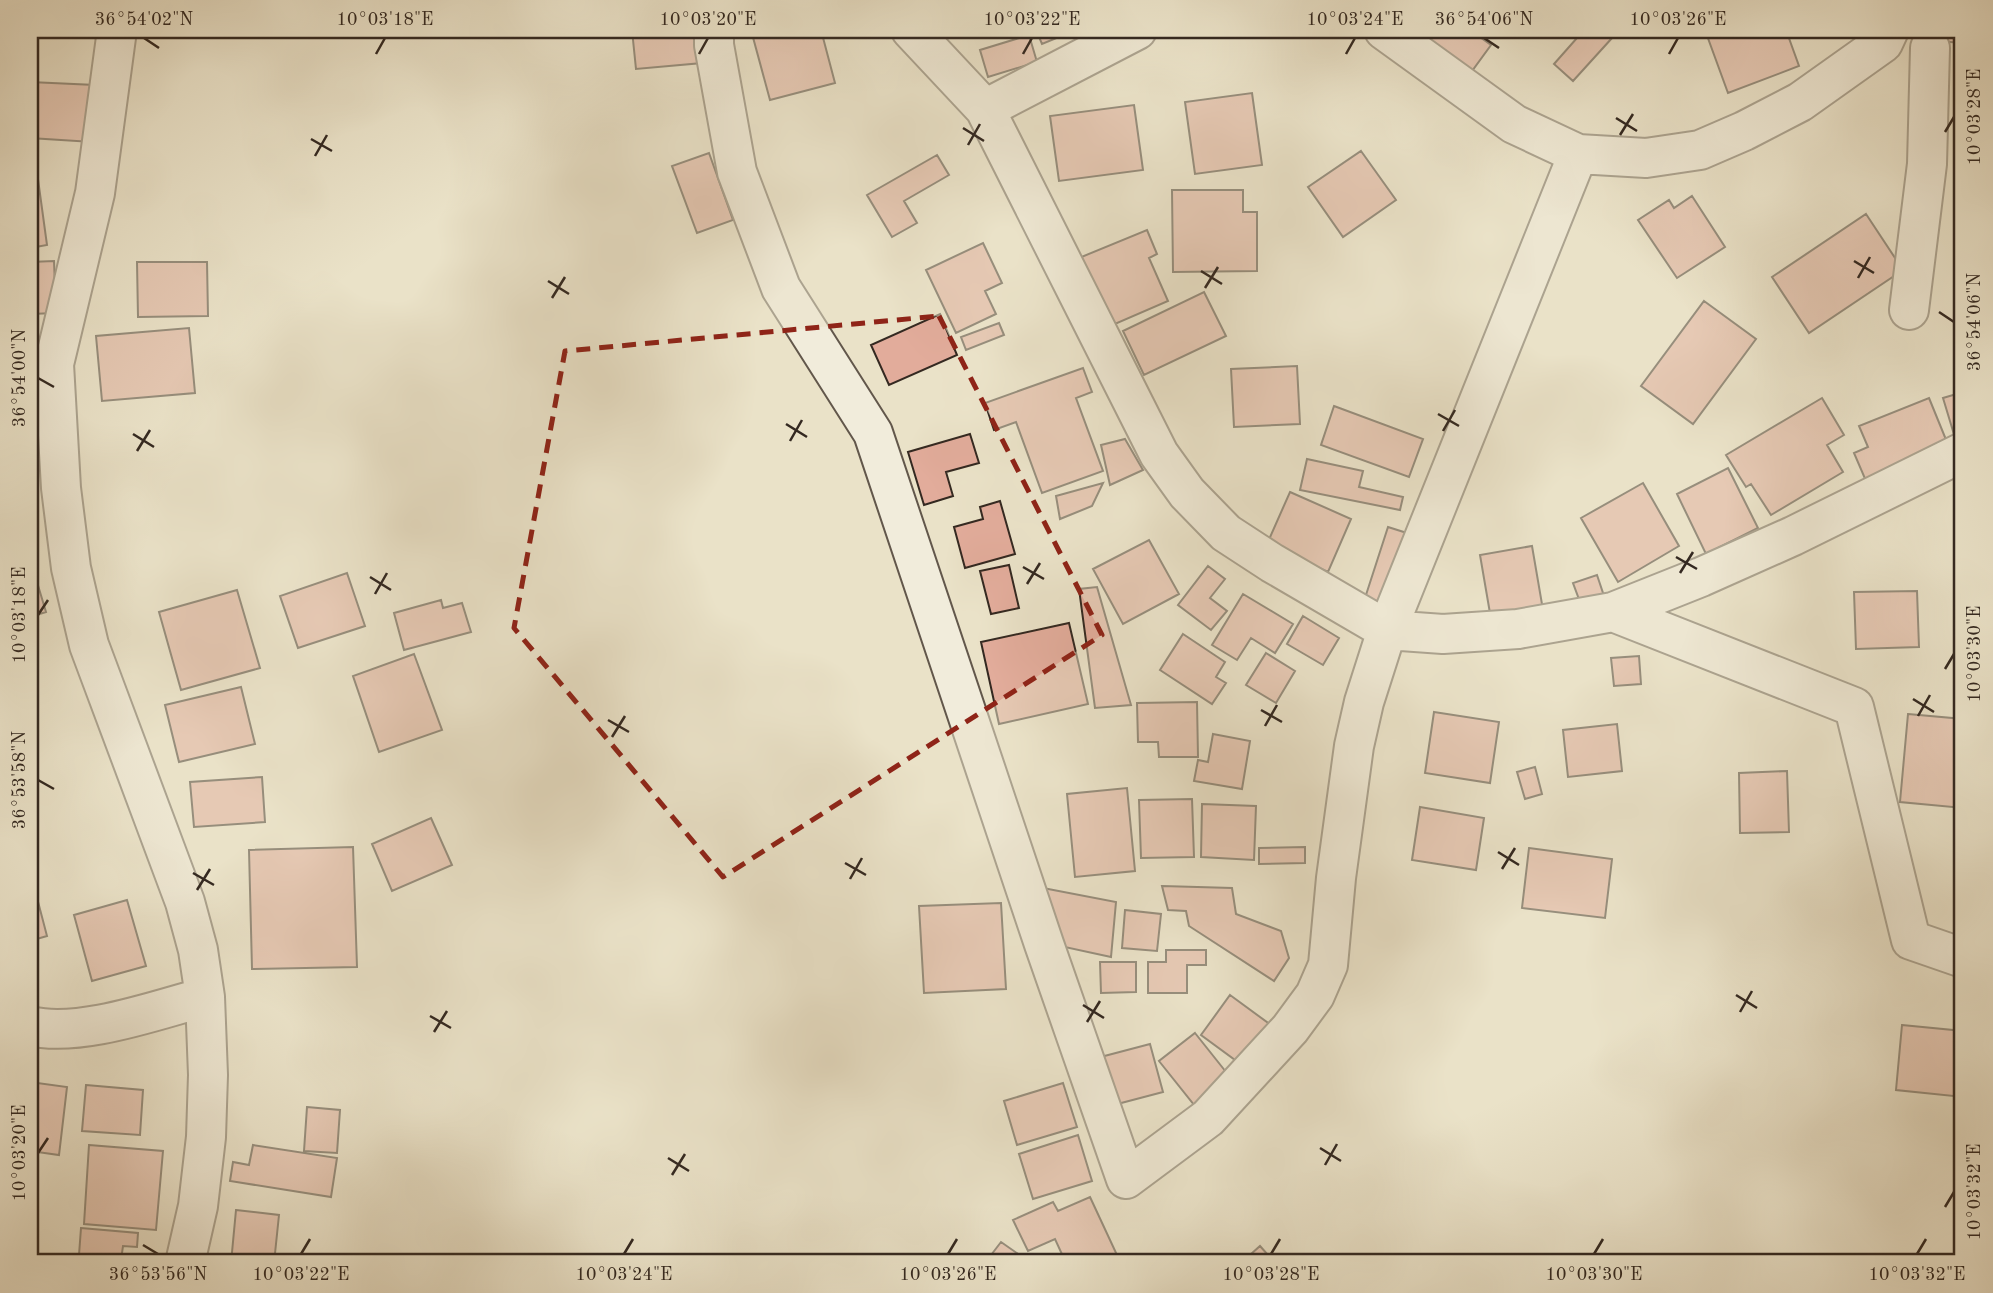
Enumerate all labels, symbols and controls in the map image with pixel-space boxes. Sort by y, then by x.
text: 36°54'02"N [95,11,193,29]
text: 10°03'18"E [337,11,433,29]
text: 10°03'20"E [660,11,756,29]
text: 10°03'22"E [984,11,1080,29]
text: 10°03'24"E [1307,11,1403,29]
text: 36°54'06"N [1435,11,1533,29]
text: 10°03'26"E [1630,11,1726,29]
text: 10°03'28"E [1966,69,1984,165]
text: 36°54'06"N [1966,273,1984,371]
text: 36°54'00"N [11,329,29,427]
text: 10°03'18"E [11,567,29,663]
text: 10°03'30"E [1966,606,1984,702]
text: 36°53'58"N [11,731,29,829]
text: 10°03'20"E [11,1105,29,1201]
text: 10°03'32"E [1966,1144,1984,1240]
text: 36°53'56"N [109,1266,207,1284]
text: 10°03'22"E [253,1266,349,1284]
text: 10°03'24"E [576,1266,672,1284]
text: 10°03'26"E [900,1266,996,1284]
text: 10°03'28"E [1223,1266,1319,1284]
text: 10°03'30"E [1546,1266,1642,1284]
text: 10°03'32"E [1869,1266,1965,1284]

